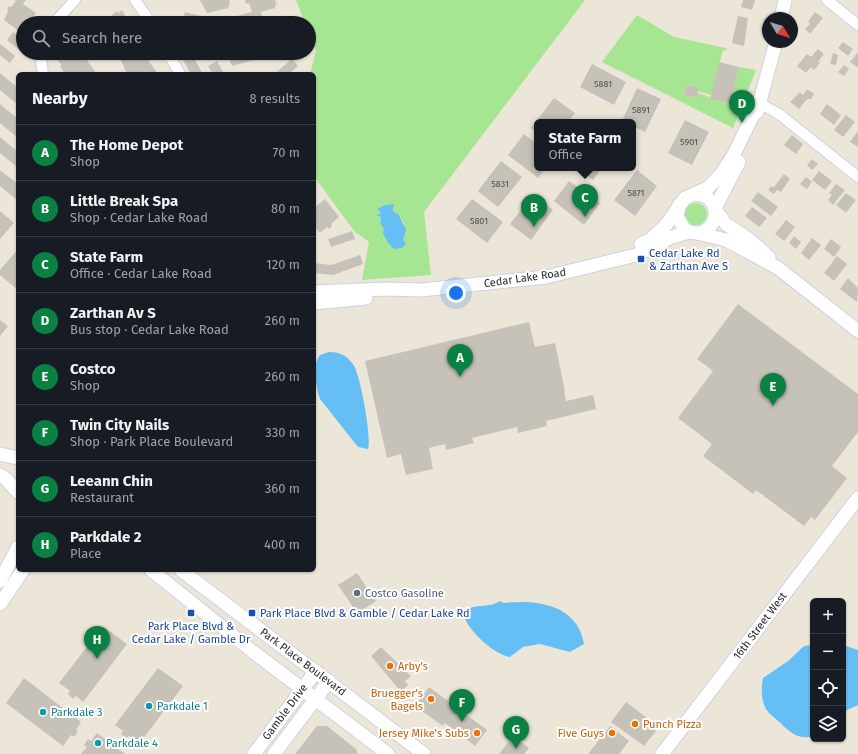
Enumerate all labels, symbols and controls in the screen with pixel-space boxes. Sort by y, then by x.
north arrow [762,12,798,48]
search box [16,16,316,60]
icon: search [30,27,52,49]
text: Search here [62,29,142,47]
house number: 5881 [594,79,612,89]
text: Nearby [32,88,87,109]
pin: D [729,90,755,123]
text: 8 results [249,91,300,106]
house number: 5891 [632,105,650,115]
popup [534,119,636,171]
text: State Farm [548,129,622,147]
text: The Home Depot [70,136,183,154]
house number: 5901 [680,137,698,147]
text: A [41,145,49,160]
text: 70 m [273,145,300,160]
text: Office [548,147,582,162]
text: Shop [70,154,100,169]
house number: 5831 [491,179,509,189]
pin: C [572,184,598,217]
house number: 5871 [627,188,645,198]
text: Little Break Spa [70,192,178,210]
pin: B [521,194,547,227]
text: B [41,201,49,216]
text: 80 m [271,201,300,216]
text: Shop · Cedar Lake Road [70,210,208,225]
house number: 5801 [470,216,488,226]
place label: Cedar Lake Rd & Zarthan Ave S [649,247,728,273]
text: State Farm [70,248,143,266]
marker: Cedar Lake Rd & Zarthan Ave S [636,254,646,264]
text: C [41,257,49,272]
text: 120 m [266,257,300,272]
text: Office · Cedar Lake Road [70,266,212,281]
street label: Cedar Lake Road [483,266,567,290]
your location [446,283,466,303]
text: Zarthan Av S [70,304,156,322]
text: D [41,313,49,328]
text: 260 m [265,313,300,328]
text: Bus stop · Cedar Lake Road [70,322,229,337]
pin: A [447,344,473,377]
text: Costco [70,360,116,378]
text: E [42,369,48,384]
text: 260 m [265,369,300,384]
pin: E [760,373,786,406]
text: Shop [70,378,100,393]
text: Twin City Nails [70,416,169,434]
text: F [42,425,48,440]
text: 330 m [265,425,300,440]
text: Shop · Park Place Boulevard [70,434,233,449]
text: Leeann Chin [70,472,153,490]
text: G [41,481,49,496]
text: 360 m [265,481,300,496]
text: Restaurant [70,490,134,505]
text: Parkdale 2 [70,528,142,546]
text: H [41,537,49,552]
text: 400 m [264,537,300,552]
text: Place [70,546,101,561]
place label: Costco Gasoline [365,587,444,600]
marker: Costco Gasoline [352,588,362,598]
street label: 16th Street West [730,590,790,662]
map controls [810,598,846,742]
button: + [810,598,846,634]
place label: Park Place Blvd & Gamble / Cedar Lake Rd [260,607,470,620]
marker: Park Place Blvd & Cedar Lake / Gamble Dr [186,608,196,618]
marker: Park Place Blvd & Gamble / Cedar Lake Rd [247,608,257,618]
place label: Park Place Blvd & Cedar Lake / Gamble Dr [132,620,251,646]
street label: Park Place Boulevard [257,625,349,699]
pin: H [84,626,110,659]
button: − [810,634,846,670]
place label: Arby's [398,660,428,673]
marker: Arby's [385,661,395,671]
button: locate [810,670,846,706]
street label: Gamble Drive [260,681,310,743]
place label: Bruegger's Bagels [371,687,423,713]
pin: F [449,689,475,722]
marker: Bruegger's Bagels [426,694,436,704]
place label: Parkdale 1 [157,700,208,713]
marker: Parkdale 1 [144,701,154,711]
place label: Parkdale 3 [51,706,103,719]
button: layers [810,706,846,742]
marker: Parkdale 3 [38,707,48,717]
pin: G [503,716,529,749]
place label: Punch Pizza [643,718,702,731]
marker: Punch Pizza [630,719,640,729]
place label: Jersey Mike's Subs [379,727,469,740]
place label: Five Guys [558,727,604,740]
marker: Jersey Mike's Subs [472,728,482,738]
marker: Five Guys [607,728,617,738]
place label: Parkdale 4 [106,737,158,750]
marker: Parkdale 4 [93,738,103,748]

